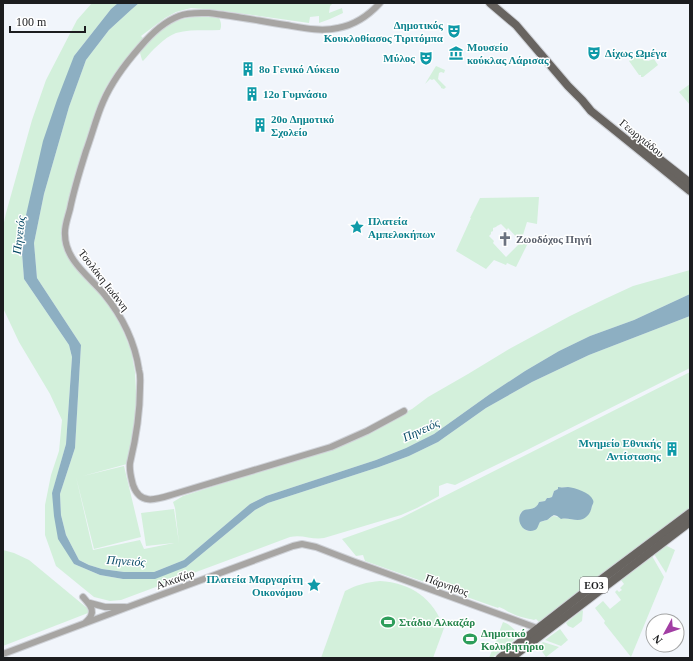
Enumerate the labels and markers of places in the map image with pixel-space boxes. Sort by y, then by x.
place label: Δημοτικός Κουκλοθίασος Τιριτόμπα [324,19,444,45]
theatre icon: Δημοτικός Κουκλοθίασος Τιριτόμπα [446,23,462,39]
place label: Μουσείο κούκλας Λάρισας [467,41,549,67]
museum icon: Μουσείο κούκλας Λάρισας [448,45,464,61]
theatre icon: Δίχως Ωμέγα [586,45,602,61]
place label: Δίχως Ωμέγα [605,47,667,60]
theatre icon: Μύλος [418,50,434,66]
place label: Μύλος [383,52,415,65]
building icon: 8ο Γενικό Λύκειο [240,61,256,77]
place label: 8ο Γενικό Λύκειο [259,63,340,75]
building icon: 12ο Γυμνάσιο [244,86,260,102]
place label: 12ο Γυμνάσιο [263,88,328,100]
place label: 20ο Δημοτικό Σχολείο [271,113,335,138]
building icon: 20ο Δημοτικό Σχολείο [252,117,268,133]
place label: Πλατεία Αμπελοκήπων [368,215,435,240]
place icon: Πλατεία Αμπελοκήπων [349,219,365,235]
church icon: Ζωοδόχος Πηγή [497,231,513,247]
place label: Ζωοδόχος Πηγή [516,233,592,246]
place label: Μνημείο Εθνικής Αντίστασης [578,437,661,463]
building icon: Μνημείο Εθνικής Αντίστασης [664,441,680,457]
place label: Πλατεία Μαργαρίτη Οικονόμου [207,573,303,598]
place icon: Πλατεία Μαργαρίτη Οικονόμου [306,577,322,593]
sports icon: Στάδιο Αλκαζάρ [380,614,396,630]
place label: Στάδιο Αλκαζάρ [399,616,475,629]
place label: Δημοτικό Κολυβητήριο [481,627,544,652]
sports icon: Δημοτικό Κολυβητήριο [462,631,478,647]

